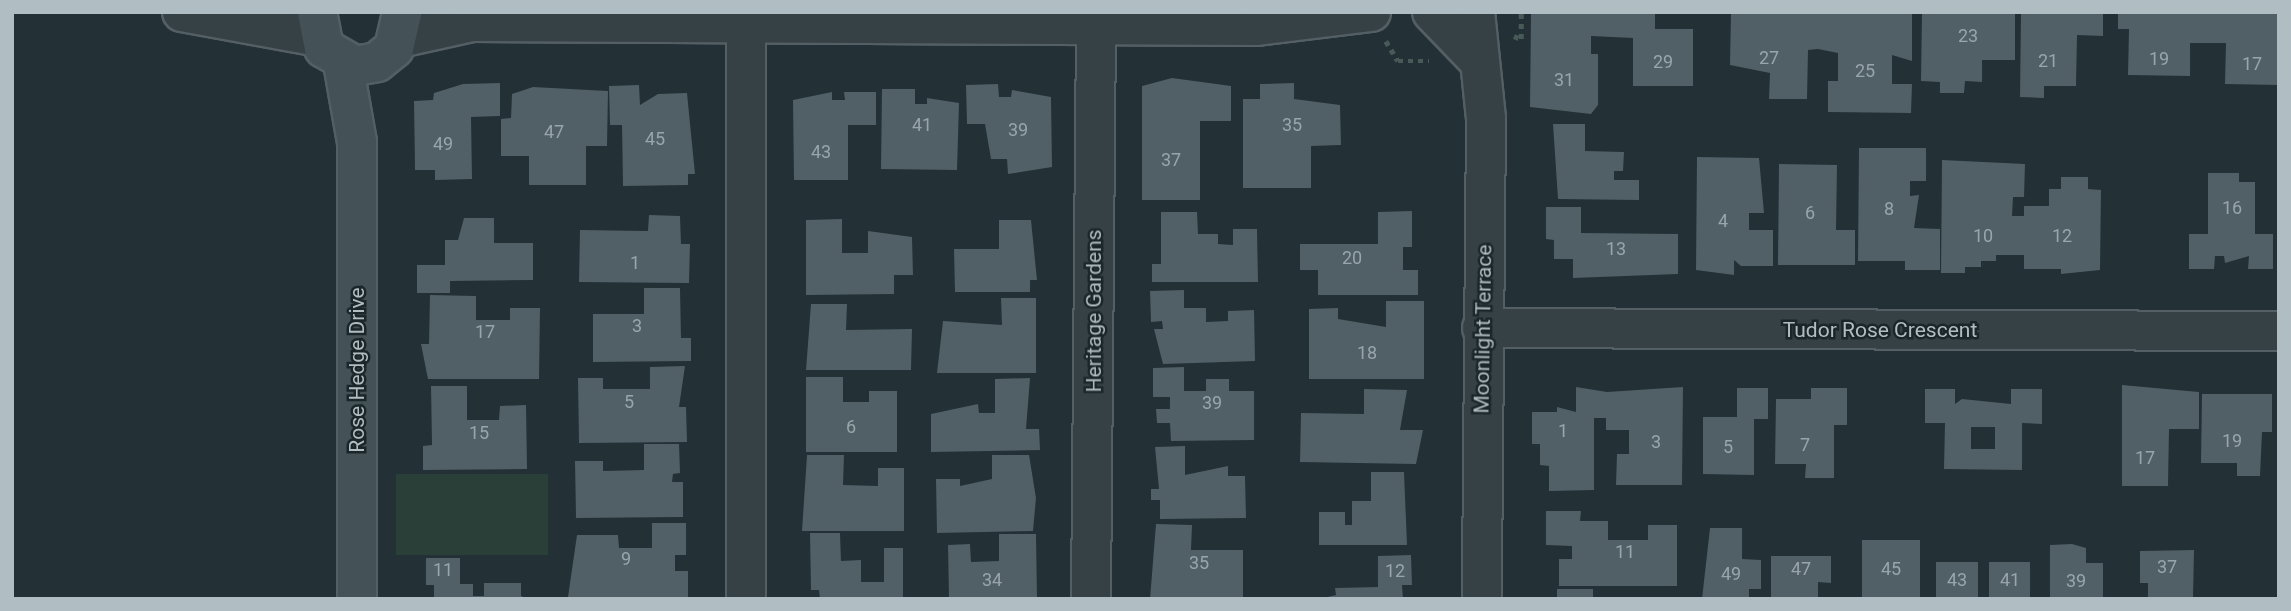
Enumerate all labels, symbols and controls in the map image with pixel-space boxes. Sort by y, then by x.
house number: 23 [1958,25,1978,47]
house number: 27 [1759,47,1779,69]
house number: 19 [2149,48,2169,70]
house number: 21 [2038,50,2058,72]
house number: 29 [1653,51,1673,73]
house number: 17 [2242,53,2262,75]
house number: 25 [1855,60,1875,82]
house number: 31 [1554,69,1574,91]
house number: 41 [912,114,932,136]
house number: 35 [1282,114,1302,136]
house number: 39 [1008,119,1028,141]
house number: 47 [544,121,564,143]
house number: 45 [645,128,665,150]
house number: 49 [433,133,453,155]
house number: 43 [811,141,831,163]
house number: 37 [1161,149,1181,171]
house number: 16 [2222,197,2242,219]
house number: 8 [1884,198,1894,220]
house number: 6 [1805,202,1815,224]
house number: 4 [1718,210,1728,232]
house number: 10 [1973,225,1993,247]
house number: 12 [2052,225,2072,247]
street label: Heritage Gardens [1081,230,1107,392]
house number: 13 [1606,238,1626,260]
street label: Moonlight Terrace [1469,244,1497,414]
house number: 20 [1342,247,1362,269]
house number: 1 [630,252,640,274]
street label: Rose Hedge Drive [344,287,370,453]
house number: 3 [632,315,642,337]
street label: Tudor Rose Crescent [1783,317,1977,343]
house number: 17 [475,321,495,343]
house number: 18 [1357,342,1377,364]
house number: 5 [624,391,634,413]
house number: 39 [1202,392,1222,414]
house number: 6 [846,416,856,438]
house number: 1 [1558,420,1568,442]
house number: 15 [469,422,489,444]
house number: 19 [2222,430,2242,452]
house number: 3 [1651,431,1661,453]
house number: 7 [1800,434,1810,456]
house number: 5 [1723,436,1733,458]
house number: 17 [2135,447,2155,469]
house number: 11 [1615,541,1635,563]
house number: 9 [621,548,631,570]
house number: 35 [1189,552,1209,574]
house number: 37 [2157,556,2177,578]
house number: 47 [1791,558,1811,580]
house number: 45 [1881,558,1901,580]
house number: 11 [433,559,453,581]
house number: 12 [1385,560,1405,582]
house number: 49 [1721,563,1741,585]
house number: 34 [982,569,1002,591]
house number: 43 [1947,569,1967,591]
house number: 41 [2000,569,2020,591]
house number: 39 [2066,570,2086,592]

